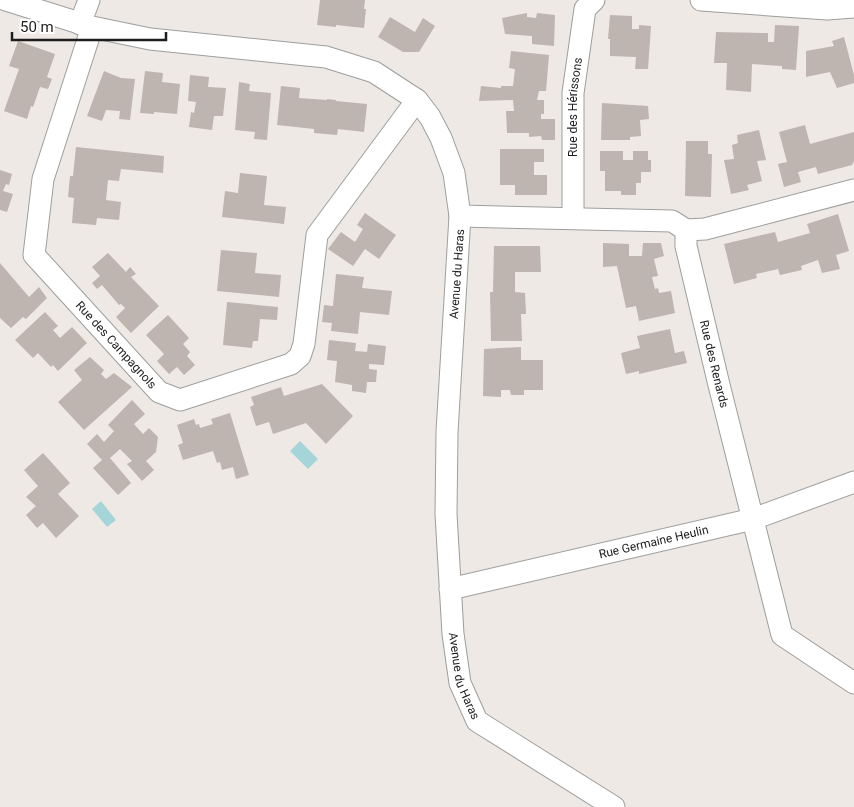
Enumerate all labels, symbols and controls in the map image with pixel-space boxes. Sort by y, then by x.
scale bar [12,10,166,42]
text: 50 m [20,18,54,36]
street label: Rue des Hérissons [566,56,585,157]
street label: Avenue du Haras [447,229,467,319]
street label: Rue des Campagnols [73,298,159,391]
street label: Rue des Renards [697,319,731,409]
street label: Rue Germaine Heulin [597,523,710,561]
street label: Avenue du Haras [446,631,482,722]

